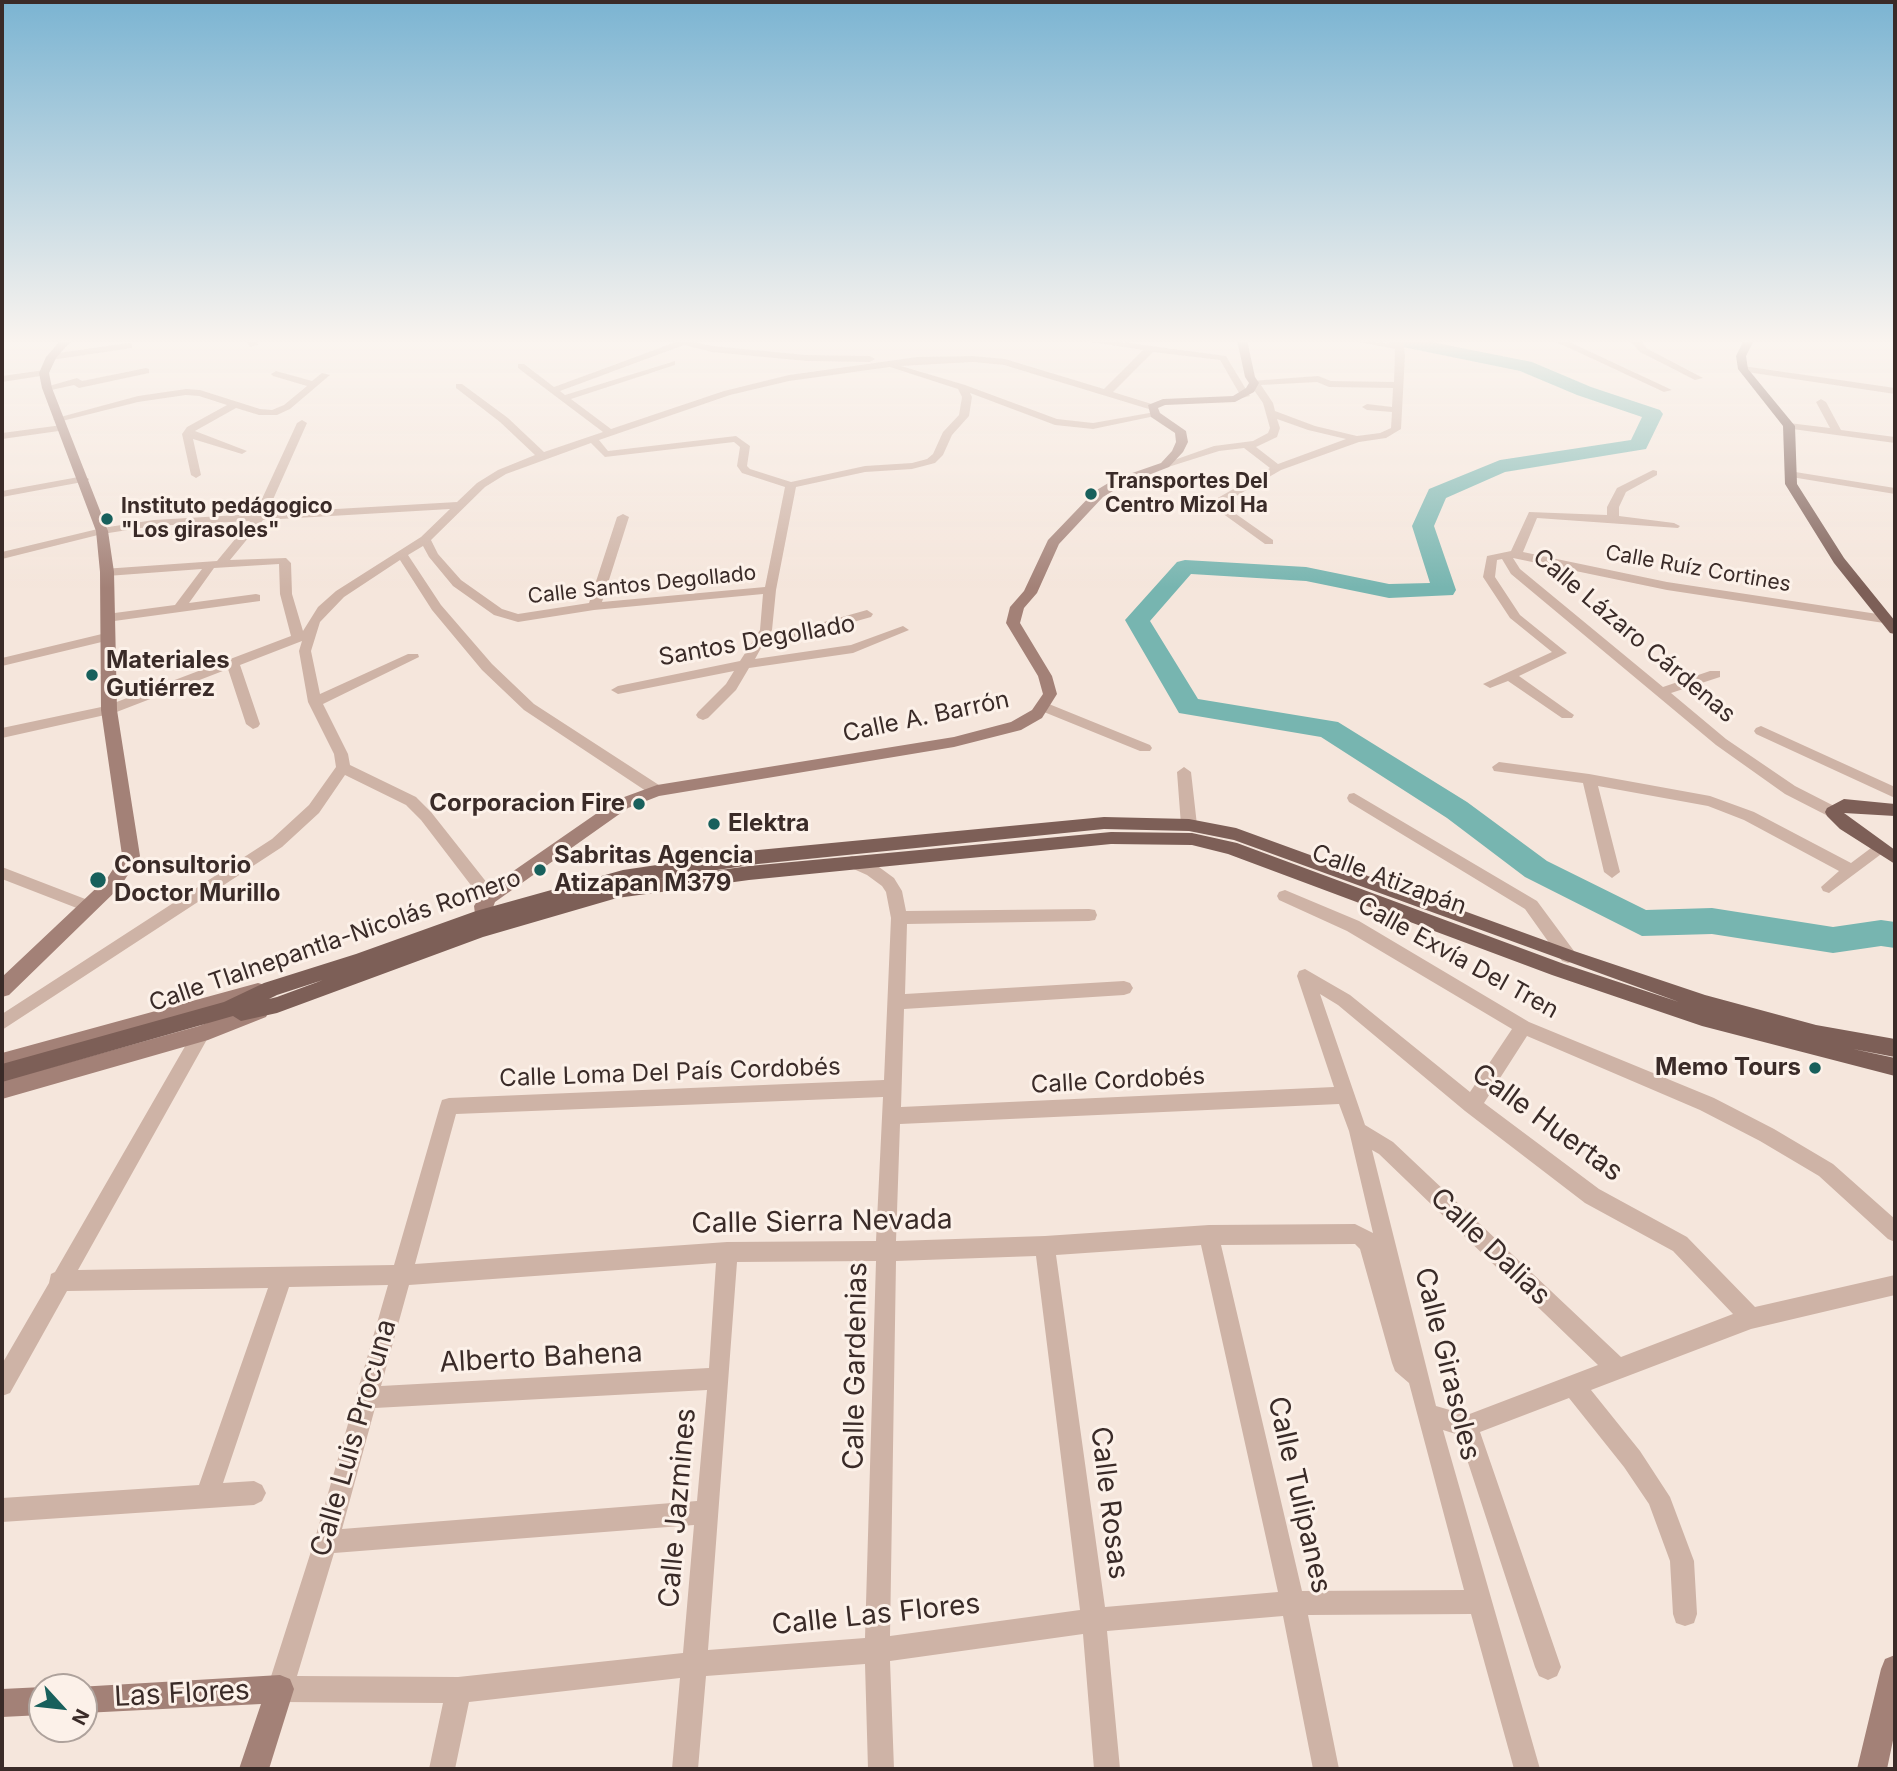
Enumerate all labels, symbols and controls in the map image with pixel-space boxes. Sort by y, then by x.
place label: Transportes Del Centro Mizol Ha [1105,469,1268,519]
marker: Transportes Del Centro Mizol Ha [1083,486,1099,502]
place label: Instituto pedágogico "Los girasoles" [121,494,333,544]
marker: Instituto pedágogico "Los girasoles" [99,511,115,527]
street label: Calle Ruíz Cortines [1603,540,1793,598]
street label: Calle Lázaro Cárdenas [1527,543,1741,729]
street label: Calle Santos Degollado [526,560,758,610]
street label: Santos Degollado [656,610,858,672]
place label: Materiales Gutiérrez [106,647,230,703]
marker: Materiales Gutiérrez [84,667,100,683]
street label: Calle A. Barrón [840,685,1012,749]
place label: Corporacion Fire [429,790,625,818]
marker: Corporacion Fire [631,796,647,812]
place label: Elektra [728,810,809,838]
marker: Elektra [706,816,722,832]
street label: Calle Atizapán [1308,839,1470,921]
place label: Sabritas Agencia Atizapan M379 [554,842,754,898]
place label: Consultorio Doctor Murillo [114,852,280,908]
marker: Sabritas Agencia Atizapan M379 [532,862,548,878]
street label: Calle Tlalnepantla-Nicolás Romero [145,864,525,1018]
marker: Consultorio Doctor Murillo [88,870,108,890]
street label: Calle Exvía Del Tren [1353,891,1563,1025]
street label: Calle Loma Del País Cordobés [499,1053,841,1093]
place label: Memo Tours [1655,1054,1801,1082]
street label: Calle Huertas [1465,1057,1629,1189]
marker: Memo Tours [1807,1060,1823,1076]
street label: Calle Cordobés [1030,1062,1206,1100]
street label: Calle Dalias [1423,1181,1557,1313]
street label: Calle Sierra Nevada [691,1203,953,1241]
street label: Calle Gardenias [837,1262,875,1470]
street label: Calle Girasoles [1407,1264,1487,1464]
street label: Calle Luis Procuna [304,1315,404,1561]
street label: Alberto Bahena [439,1336,643,1380]
street label: Calle Tulipanes [1260,1393,1338,1597]
street label: Calle Jazmines [653,1407,703,1609]
street label: Calle Rosas [1083,1425,1135,1581]
street label: Calle Las Flores [770,1587,982,1643]
north arrow [28,1673,98,1743]
street label: Las Flores [113,1674,251,1714]
text: N [67,1705,94,1729]

